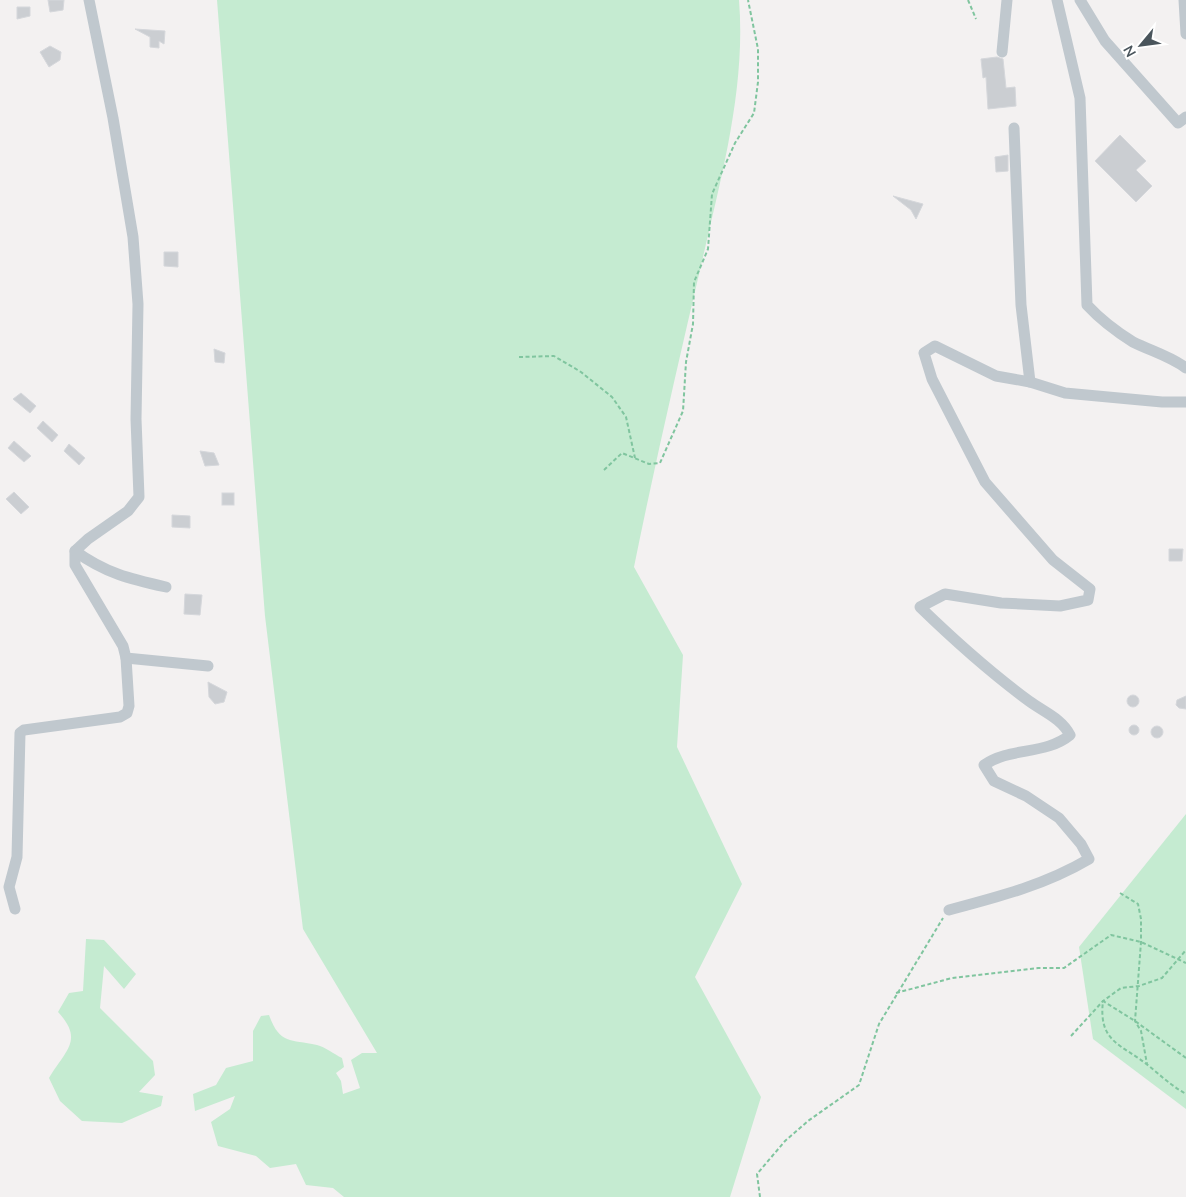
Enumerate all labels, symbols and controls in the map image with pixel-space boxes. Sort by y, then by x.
north arrow [1116,20,1166,70]
text: N [1119,42,1140,60]

